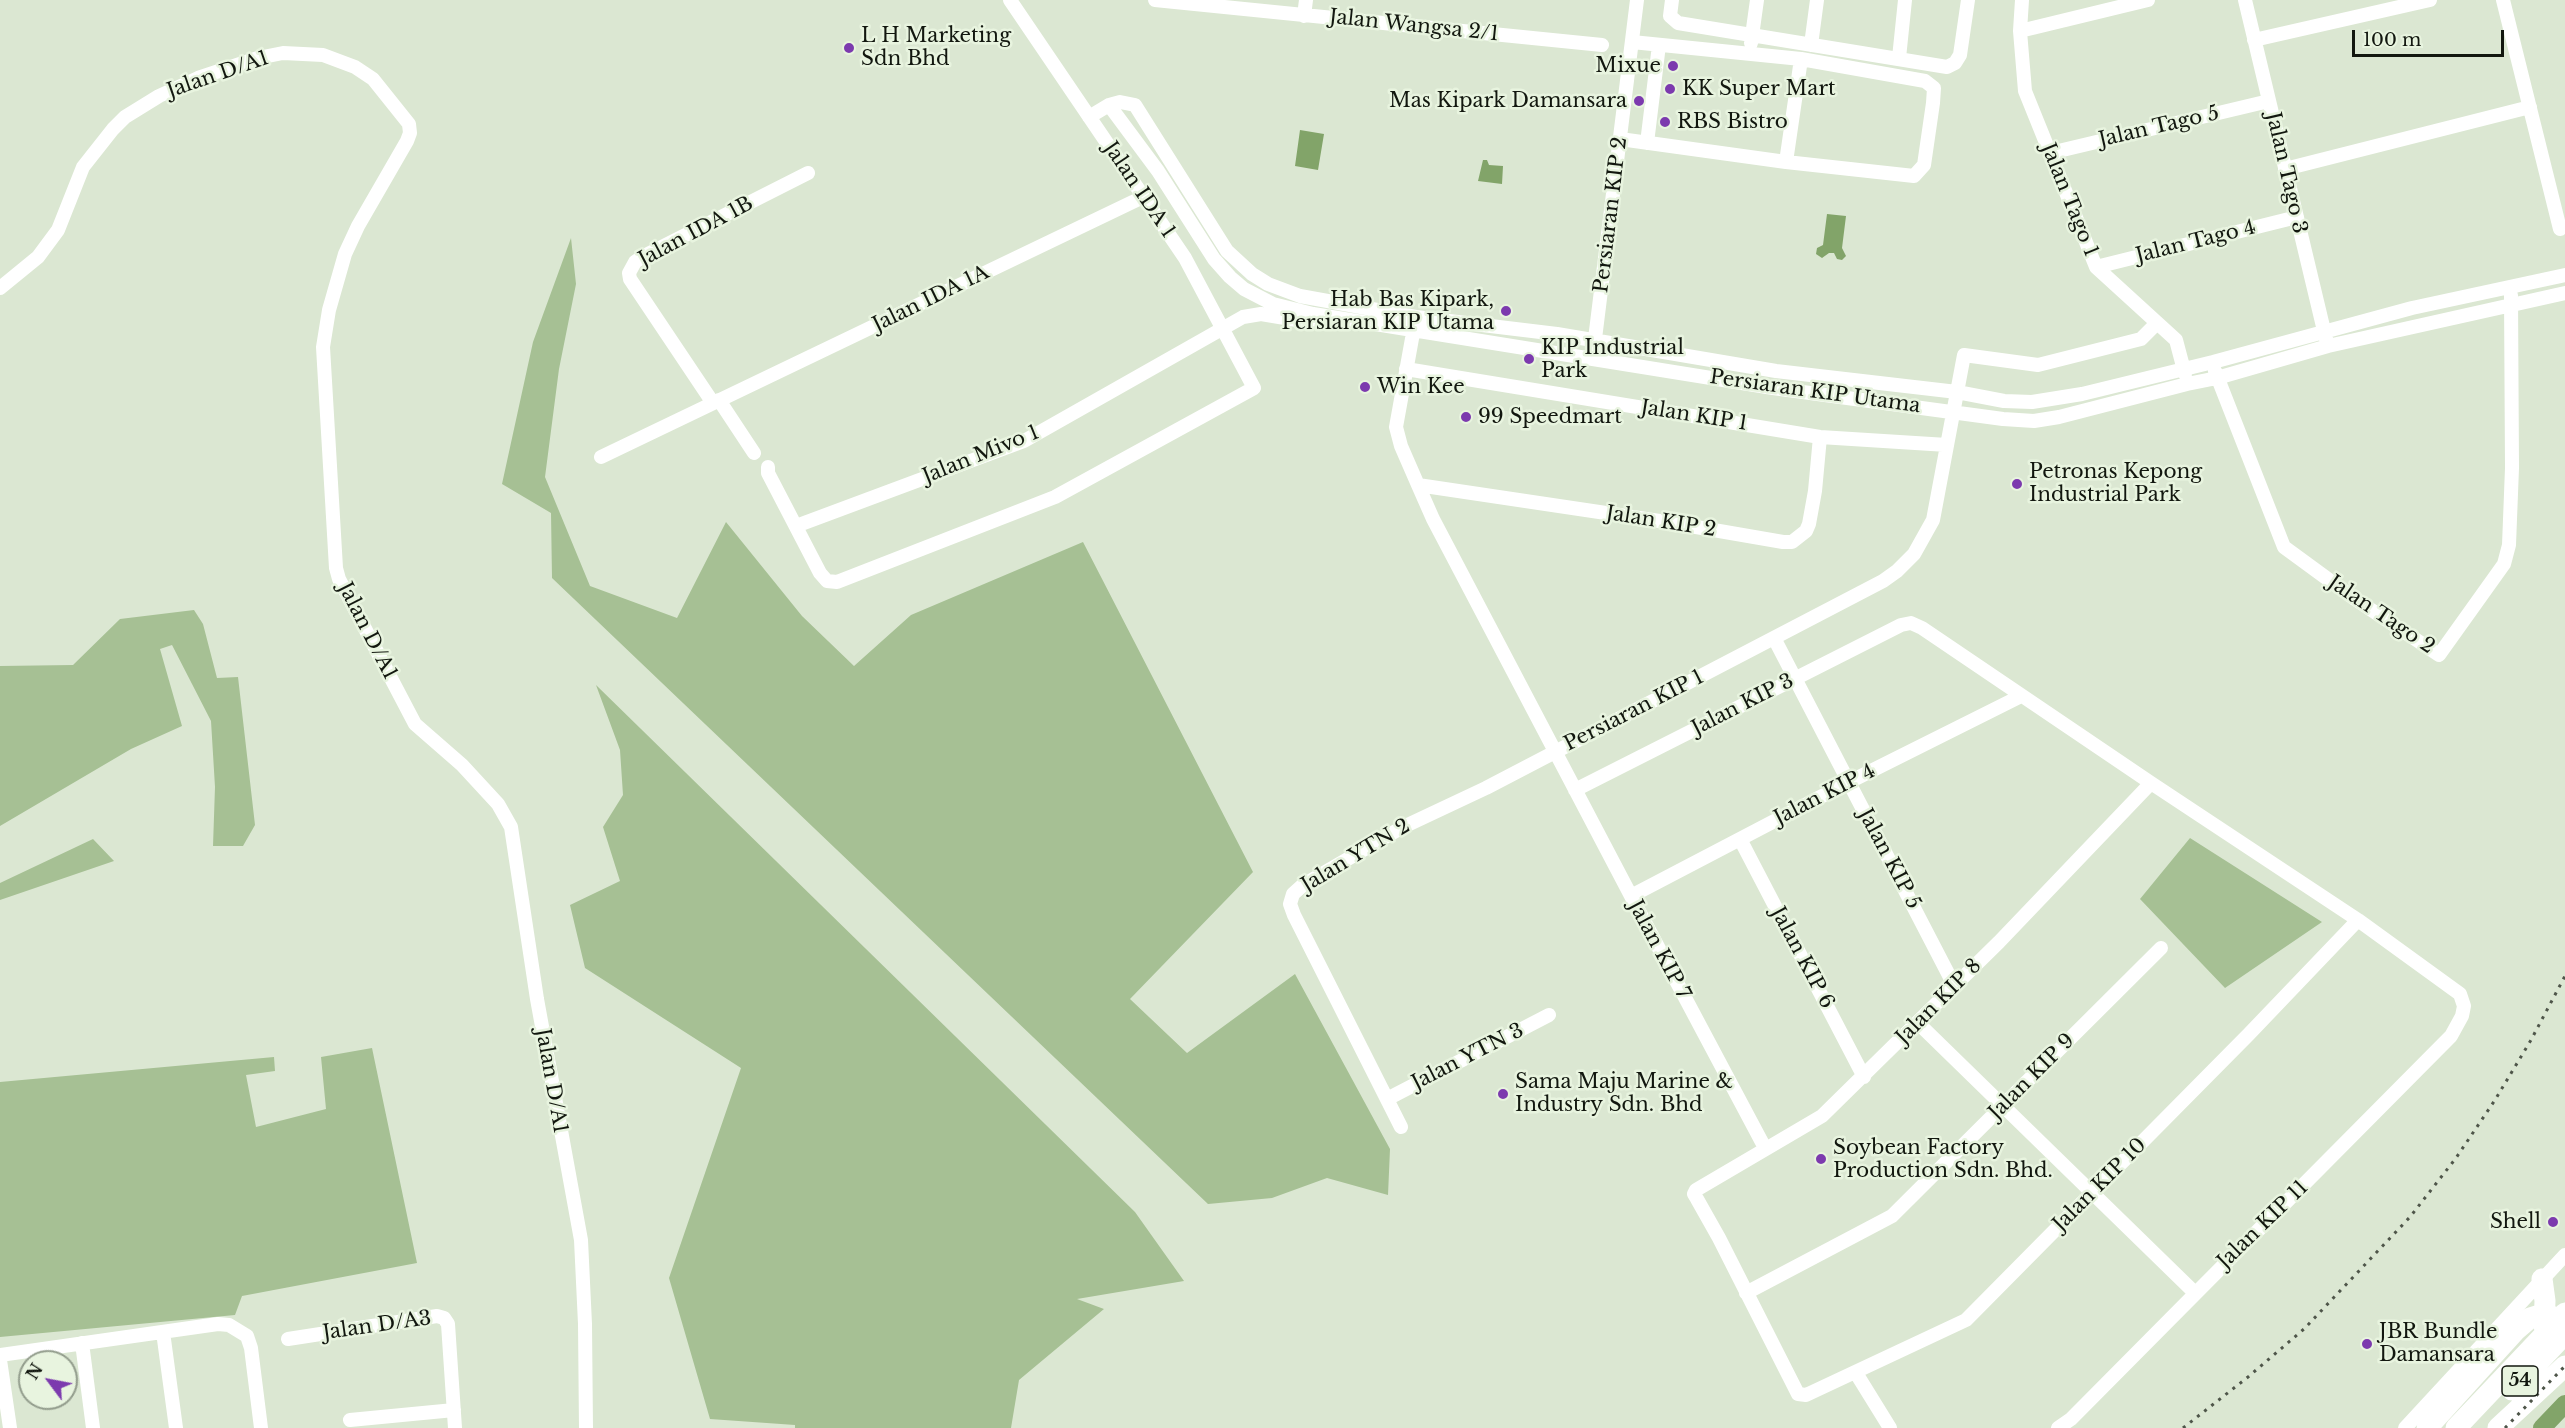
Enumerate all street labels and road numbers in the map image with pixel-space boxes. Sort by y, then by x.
street label: Jalan Wangsa 2/1 [1328,5,1500,47]
street label: Jalan D/A1 [164,46,272,104]
street label: Jalan Tago 5 [2097,102,2221,152]
street label: Jalan Tago 3 [2260,110,2312,236]
street label: Persiaran KIP 2 [1590,136,1632,294]
street label: Jalan IDA 1 [1098,137,1180,243]
street label: Jalan Tago 1 [2035,140,2103,260]
street label: Jalan IDA 1B [635,192,757,272]
street label: Jalan Tago 4 [2133,215,2259,269]
street label: Jalan IDA 1A [869,261,993,337]
street label: Persiaran KIP Utama [1708,365,1922,419]
street label: Jalan KIP 1 [1639,396,1749,436]
street label: Jalan Mivo 1 [919,421,1043,489]
street label: Jalan KIP 2 [1604,501,1718,543]
street label: Jalan Tago 2 [2323,571,2439,659]
street label: Jalan D/A1 [332,578,402,684]
street label: Persiaran KIP 1 [1560,665,1708,757]
street label: Jalan KIP 3 [1688,669,1798,741]
street label: Jalan KIP 4 [1770,759,1880,831]
street label: Jalan KIP 5 [1853,805,1925,913]
street label: Jalan YTN 2 [1297,814,1415,898]
street label: Jalan KIP 7 [1623,896,1695,1004]
street label: Jalan KIP 6 [1765,903,1839,1013]
street label: Jalan KIP 8 [1891,954,1987,1050]
street label: Jalan YTN 3 [1408,1019,1528,1095]
street label: Jalan D/A1 [530,1027,572,1135]
street label: Jalan KIP 9 [1984,1029,2080,1125]
street label: Jalan KIP 10 [2048,1133,2152,1237]
street label: Jalan KIP 11 [2213,1176,2313,1274]
street label: Jalan D/A3 [321,1307,433,1345]
road number: 54 [2502,1366,2538,1396]

